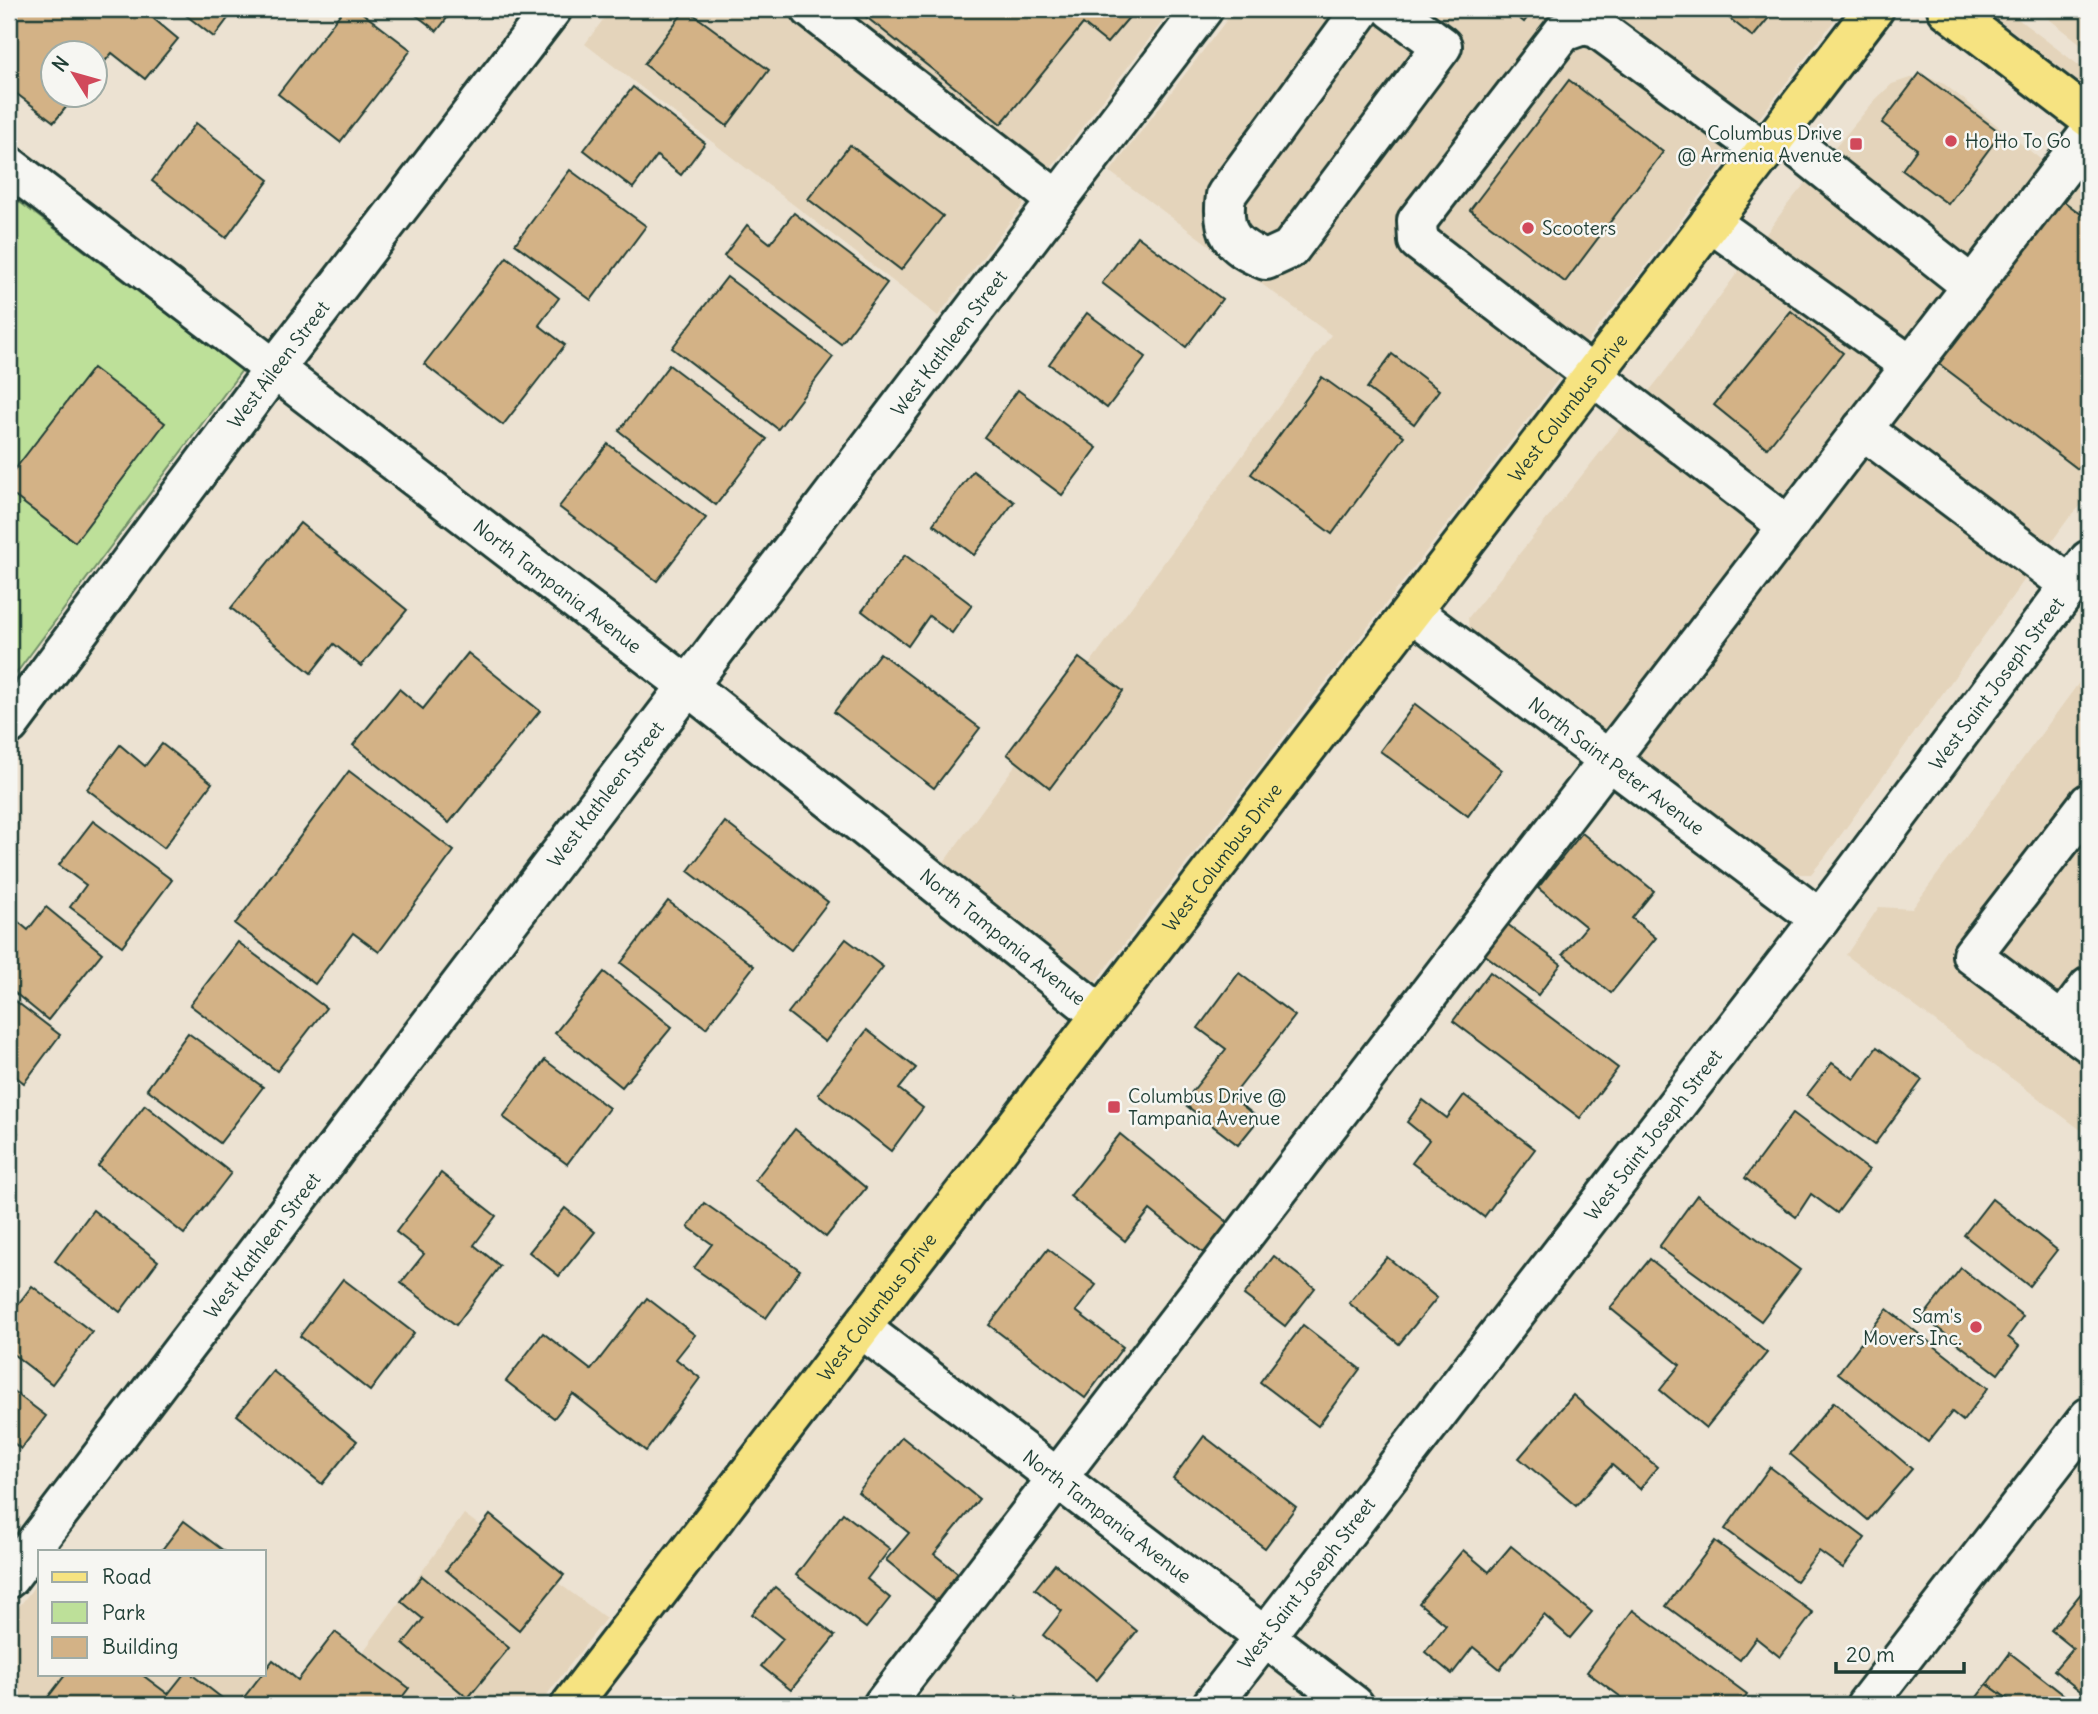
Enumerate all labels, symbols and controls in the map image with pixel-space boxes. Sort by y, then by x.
north arrow [38,38,108,108]
text: N [47,51,74,76]
place label: Columbus Drive @ Armenia Avenue [1677,121,1842,167]
place label: Ho Ho To Go [1965,129,2071,153]
marker: Ho Ho To Go [1943,133,1959,149]
marker: Columbus Drive @ Armenia Avenue [1848,136,1864,152]
place label: Scooters [1542,216,1616,240]
marker: Scooters [1520,220,1536,236]
street label: West Kathleen Street [886,265,1012,421]
street label: West Aileen Street [222,296,334,433]
street label: West Columbus Drive [1503,328,1632,487]
street label: North Tampania Avenue [469,514,647,658]
street label: West Saint Joseph Street [1924,592,2069,775]
street label: North Saint Peter Avenue [1524,692,1709,840]
street label: West Kathleen Street [542,716,669,872]
street label: West Columbus Drive [1158,778,1287,936]
street label: North Tampania Avenue [915,863,1091,1010]
street label: West Saint Joseph Street [1579,1044,1727,1225]
place label: Columbus Drive @ Tampania Avenue [1128,1084,1286,1130]
marker: Columbus Drive @ Tampania Avenue [1106,1099,1122,1115]
street label: West Kathleen Street [199,1168,325,1323]
street label: West Columbus Drive [812,1228,942,1386]
place label: Sam's Movers Inc. [1863,1304,1962,1350]
marker: Sam's Movers Inc. [1968,1319,1984,1335]
street label: North Tampania Avenue [1018,1444,1196,1588]
street label: West Saint Joseph Street [1232,1493,1380,1674]
legend [38,1550,266,1676]
text: Road [102,1563,151,1590]
text: Park [102,1599,145,1626]
scale bar [1836,1630,1963,1674]
text: Building [102,1633,178,1660]
text: 20 m [1846,1641,1895,1668]

